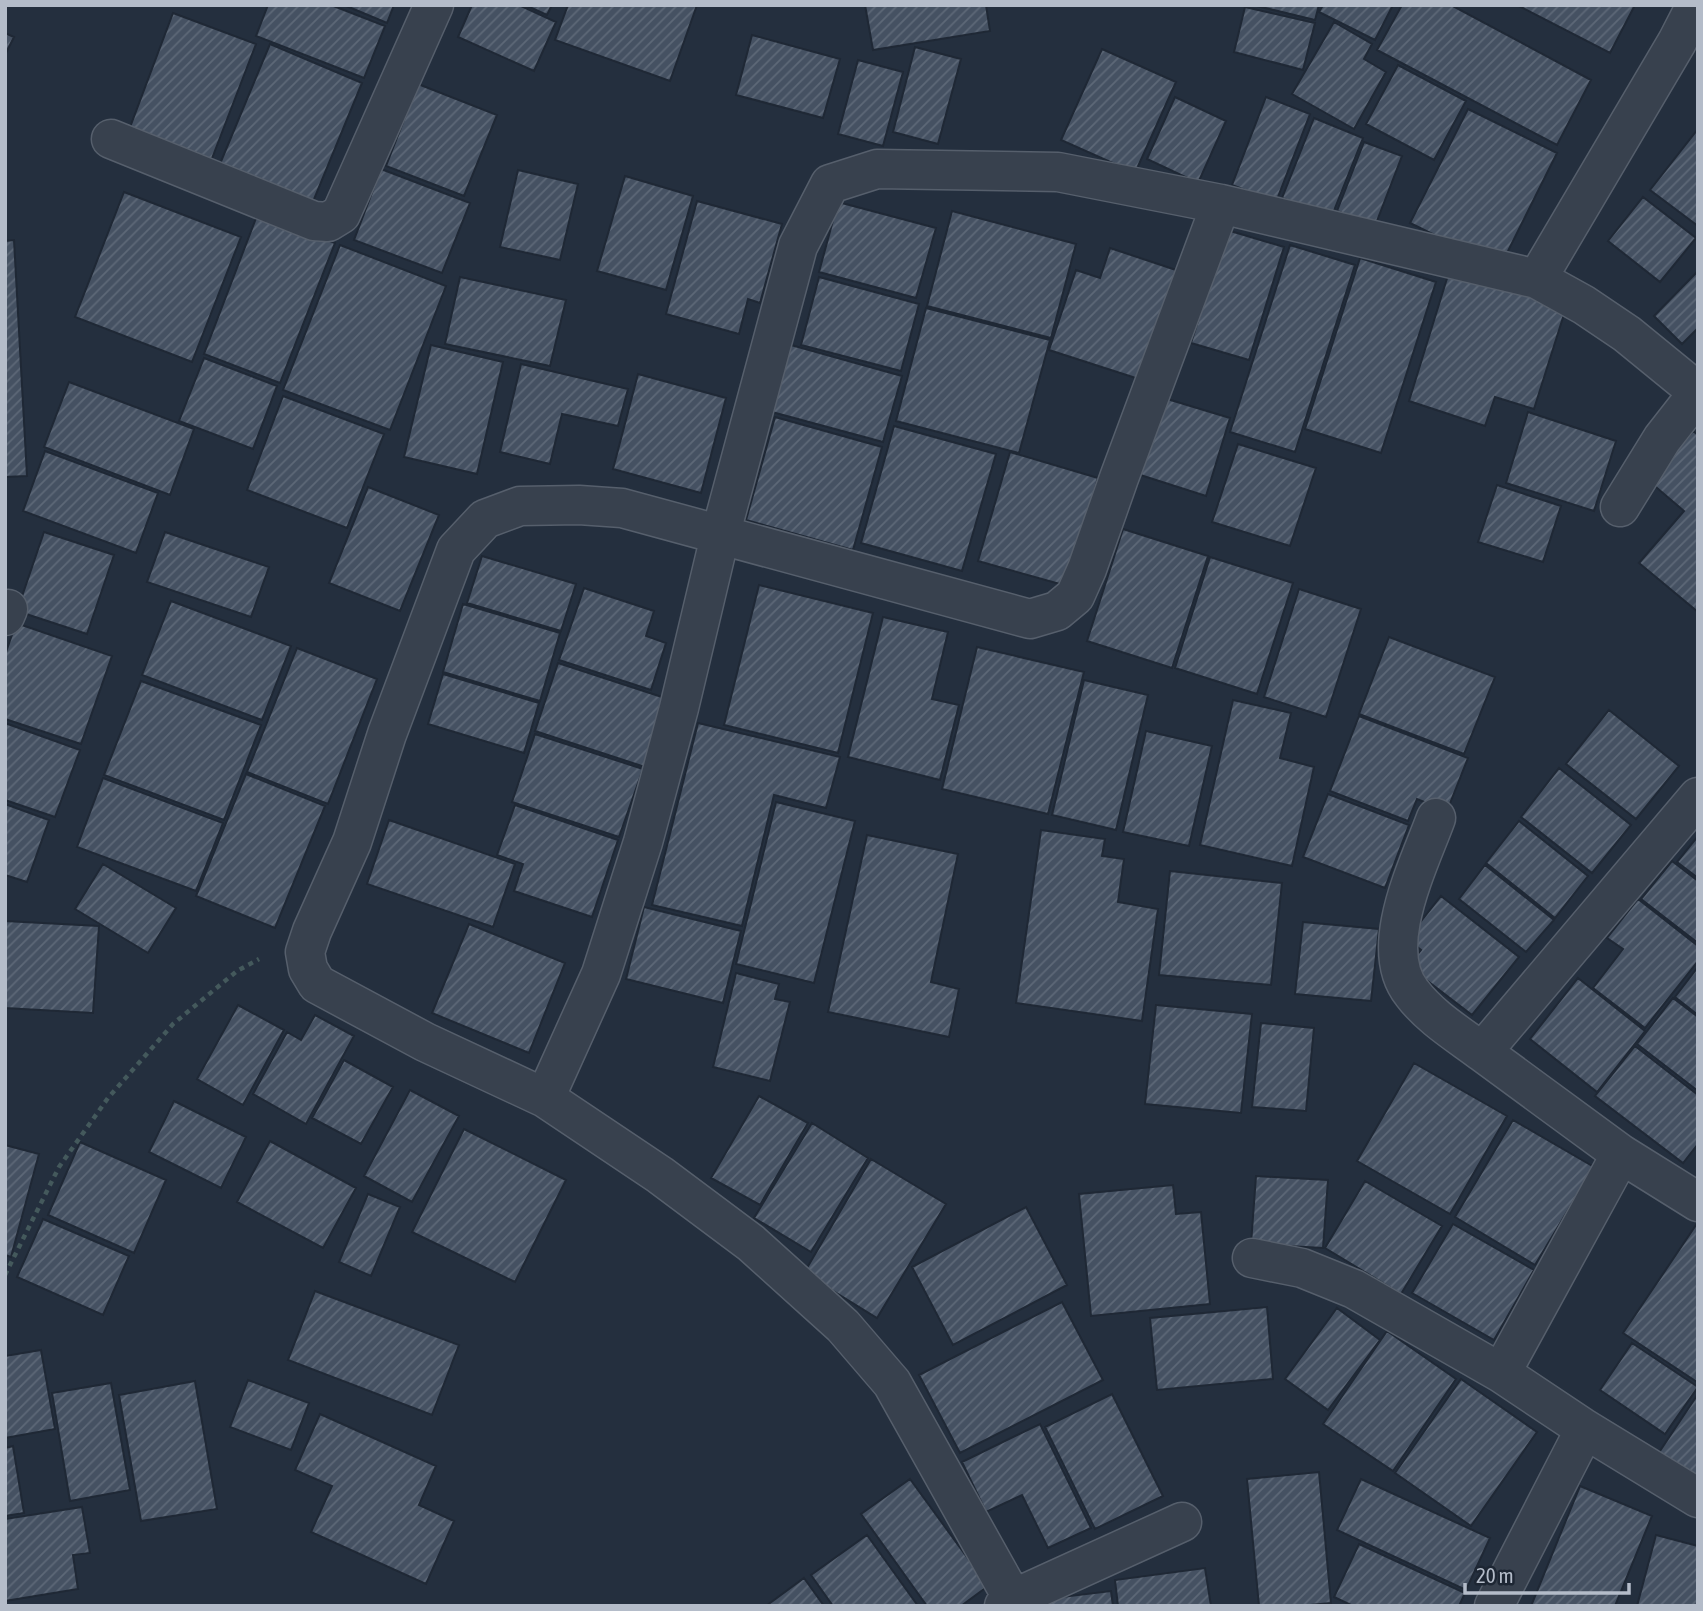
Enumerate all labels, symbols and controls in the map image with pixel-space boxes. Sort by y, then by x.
scale bar [1465,1552,1630,1596]
text: 20 m [1476,1563,1514,1587]

